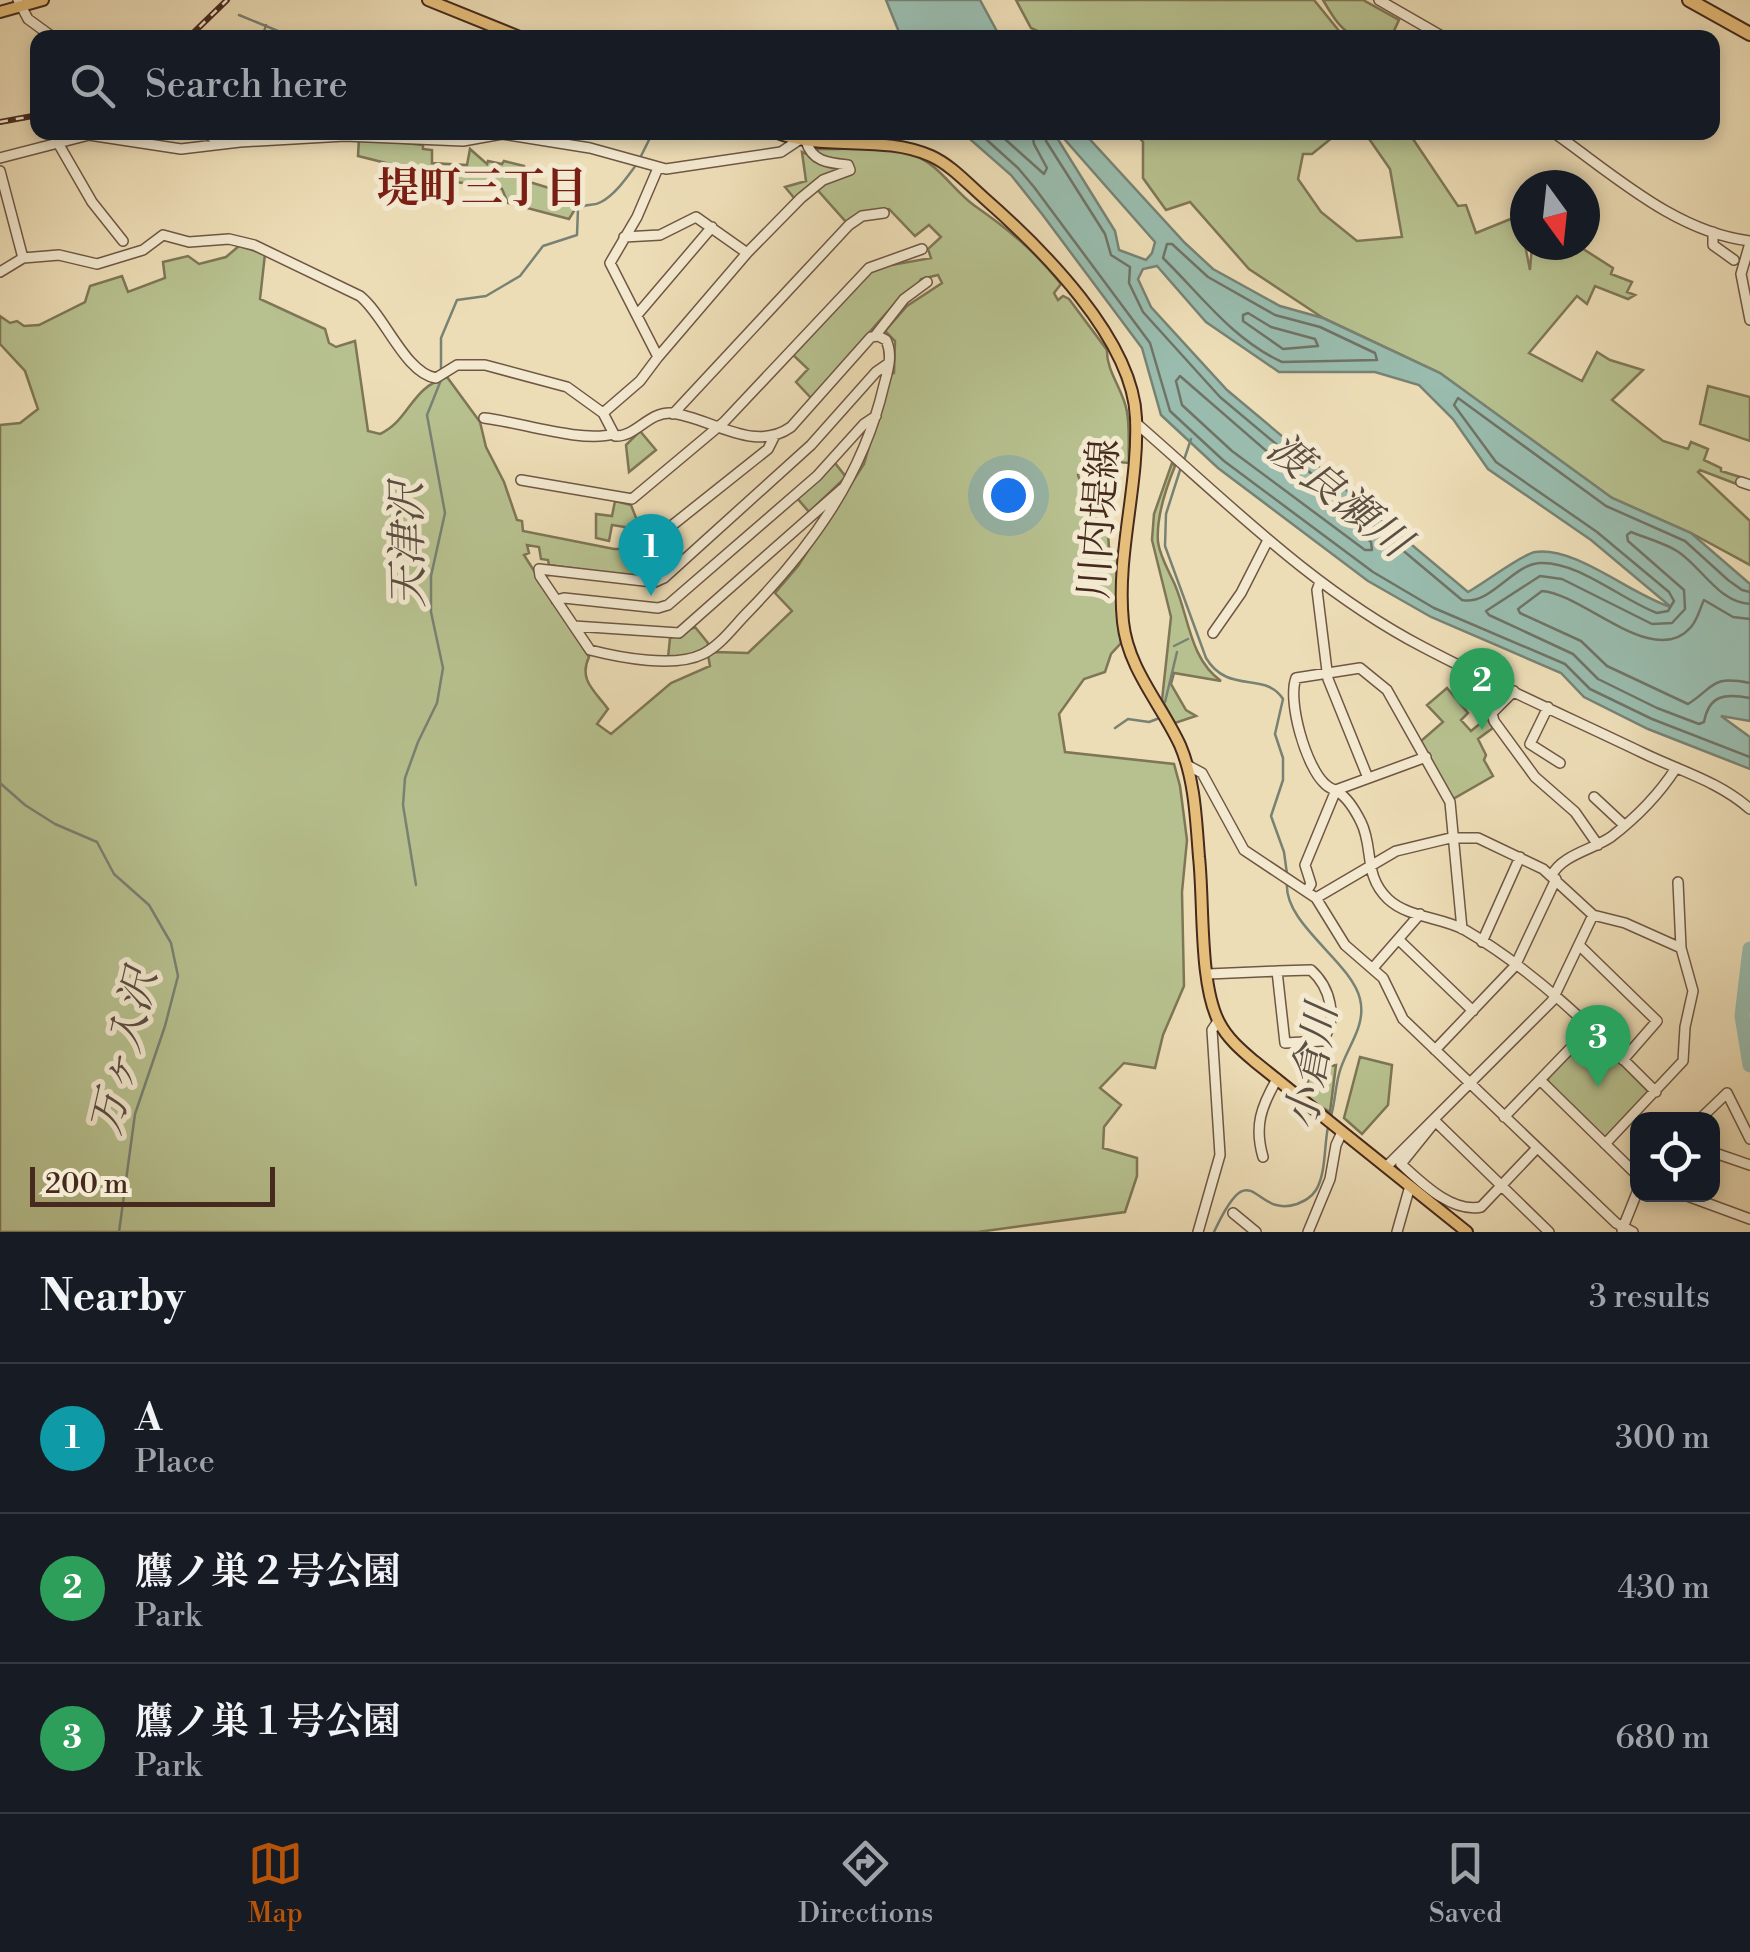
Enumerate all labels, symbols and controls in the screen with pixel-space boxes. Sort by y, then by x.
search box [30,30,1720,140]
icon: search [65,58,120,113]
text: Search here [145,62,348,109]
district label: 堤町三丁目 [377,163,587,216]
north arrow [1510,170,1600,260]
water label: 渡良瀬川 [1256,423,1423,572]
street label: 川内堤線 [1069,437,1131,601]
your location [983,470,1034,521]
water label: 天津沢 [381,477,437,608]
pin: 1 [618,514,684,596]
pin: 2 [1450,648,1514,730]
water label: 万ヶ入沢 [80,959,171,1140]
water label: 小倉川 [1276,996,1351,1134]
pin: 3 [1566,1004,1630,1087]
map controls [1630,1112,1720,1202]
button: locate [1630,1112,1720,1202]
scale bar [30,1162,275,1206]
text: 200 m [45,1167,128,1202]
text: Nearby [40,1271,185,1324]
text: 3 results [1589,1277,1710,1317]
text: A [135,1395,162,1442]
text: 1 [65,1418,80,1458]
text: 300 m [1615,1418,1710,1458]
text: Place [135,1442,215,1482]
text: 鷹ノ巣２号公園 [135,1549,401,1596]
text: 2 [62,1568,83,1608]
text: 430 m [1617,1568,1710,1608]
text: Park [135,1596,202,1636]
text: 鷹ノ巣１号公園 [135,1699,401,1746]
text: 3 [63,1718,82,1758]
text: 680 m [1615,1718,1710,1758]
text: Park [135,1746,202,1786]
tab: Map [248,1836,303,1931]
tab: Directions [798,1836,933,1931]
tab: Saved [1429,1836,1502,1931]

